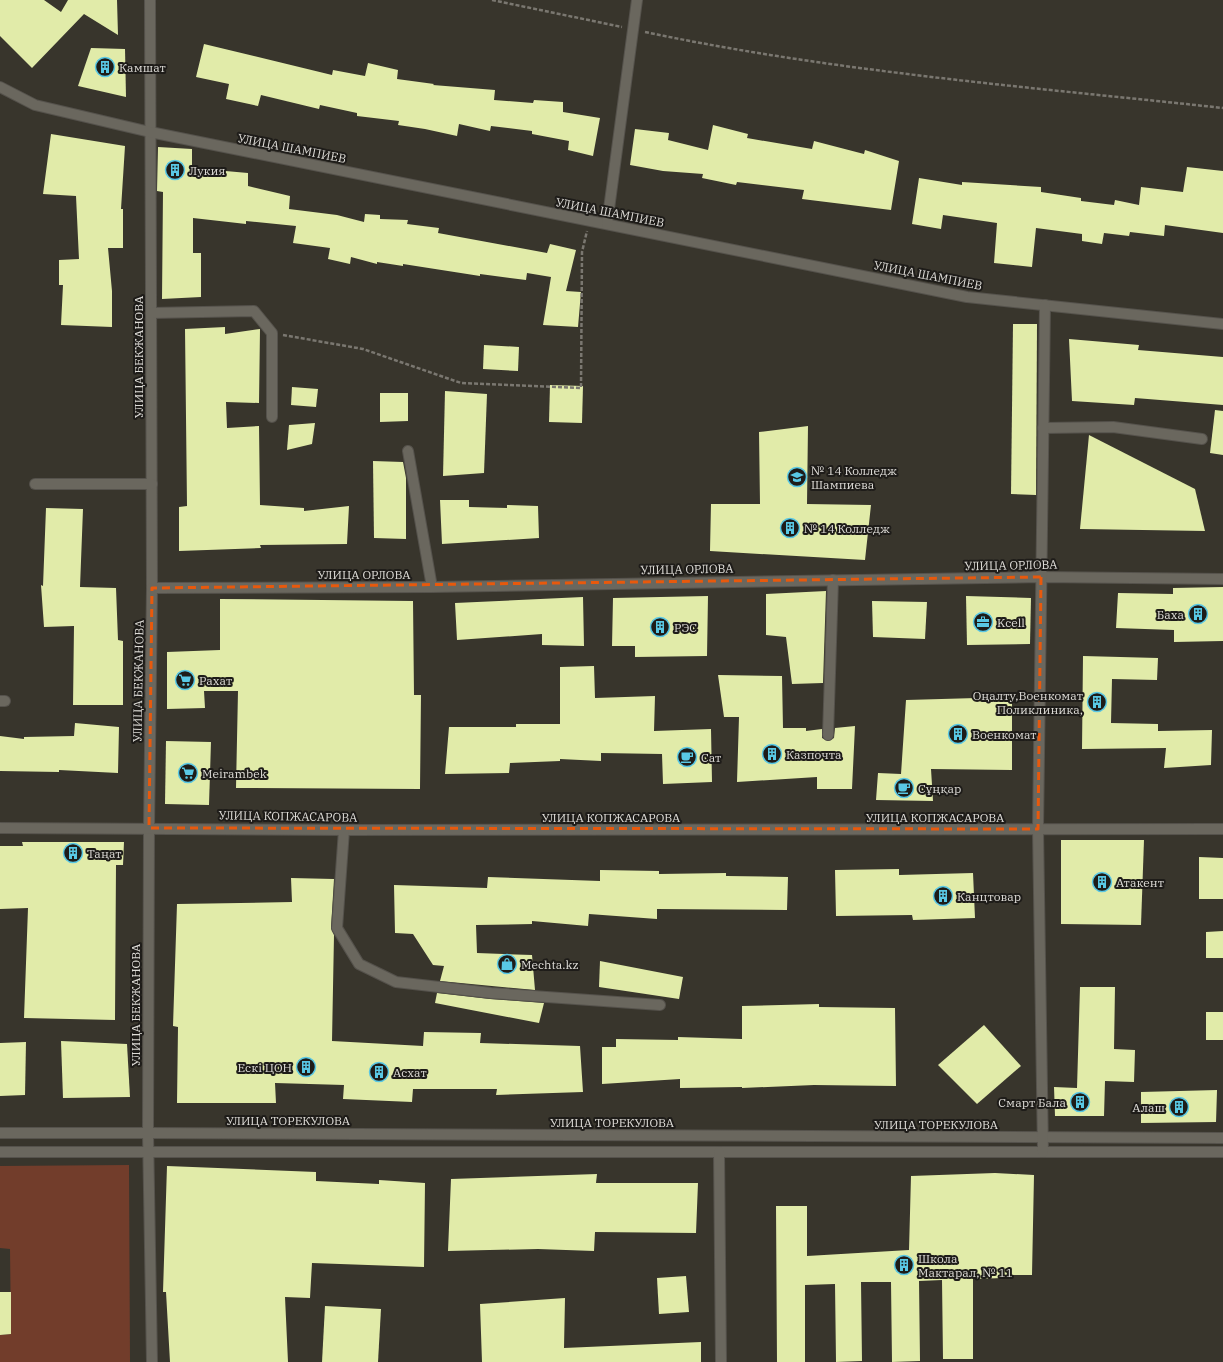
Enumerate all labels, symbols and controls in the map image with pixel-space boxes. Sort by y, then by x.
building icon: Камшат [94,56,116,78]
place label: Камшат [119,60,166,75]
street label: УЛИЦА ШАМПИЕВ [236,130,348,166]
building icon: Лукия [164,159,186,181]
place label: Лукия [189,163,225,178]
street label: УЛИЦА ШАМПИЕВ [554,194,666,230]
street label: УЛИЦА ШАМПИЕВ [872,257,984,293]
street label: УЛИЦА БЕКЖАНОВА [131,295,146,418]
place label: № 14 Колледж Шампиева [811,463,897,492]
school or university icon: № 14 Колледж Шампиева [786,466,808,488]
building icon: № 14 Колледж [779,517,801,539]
place label: № 14 Колледж [804,521,890,536]
street label: УЛИЦА ОРЛОВА [964,557,1058,573]
street label: УЛИЦА ОРЛОВА [640,561,734,577]
street label: УЛИЦА ОРЛОВА [318,567,411,582]
building icon: Баха [1187,603,1209,625]
place label: Баха [1157,607,1184,622]
office icon: Kcell [972,611,994,633]
place label: Kcell [997,615,1025,630]
building icon: РЭС [649,616,671,638]
street label: УЛИЦА БЕКЖАНОВА [129,619,147,742]
place label: РЭС [674,620,697,635]
supermarket icon: Рахат [174,669,196,691]
place label: Рахат [199,673,232,688]
place label: Оңалту,Военкомат Поликлиника, [973,688,1083,717]
building icon: Оңалту,Военкомат Поликлиника, [1086,691,1108,713]
building icon: Военкомат [947,723,969,745]
place label: Военкомат [972,727,1037,742]
building icon: Казпочта [761,743,783,765]
cafe icon: Сат [676,746,698,768]
place label: Казпочта [786,747,842,762]
place label: Сат [701,750,721,765]
supermarket icon: Meirambek [177,762,199,784]
place label: Meirambek [202,766,267,781]
cafe icon: Сұңқар [893,777,915,799]
place label: Сұңқар [918,781,961,796]
street label: УЛИЦА КОПЖАСАРОВА [219,807,358,825]
street label: УЛИЦА КОПЖАСАРОВА [542,810,681,825]
street label: УЛИЦА КОПЖАСАРОВА [866,810,1005,825]
building icon: Таңат [62,842,84,864]
place label: Таңат [87,846,122,861]
building icon: Атакент [1091,871,1113,893]
place label: Атакент [1116,875,1164,890]
building icon: Канцтовар [932,885,954,907]
place label: Канцтовар [957,889,1021,904]
street label: УЛИЦА БЕКЖАНОВА [128,943,143,1066]
shop icon: Mechta.kz [496,953,518,975]
place label: Mechta.kz [521,957,579,972]
building icon: Ескі ЦОН [295,1056,317,1078]
place label: Ескі ЦОН [237,1060,292,1075]
building icon: Асхат [368,1061,390,1083]
place label: Асхат [393,1065,427,1080]
building icon: Смарт Бала [1069,1091,1091,1113]
place label: Смарт Бала [998,1095,1066,1110]
building icon: Алаш [1168,1096,1190,1118]
place label: Алаш [1132,1100,1165,1115]
street label: УЛИЦА ТОРЕКУЛОВА [226,1113,351,1128]
street label: УЛИЦА ТОРЕКУЛОВА [550,1115,675,1130]
street label: УЛИЦА ТОРЕКУЛОВА [874,1117,999,1132]
place label: Школа Мактарал, № 11 [918,1251,1013,1280]
building icon: Школа Мактарал, № 11 [893,1254,915,1276]

